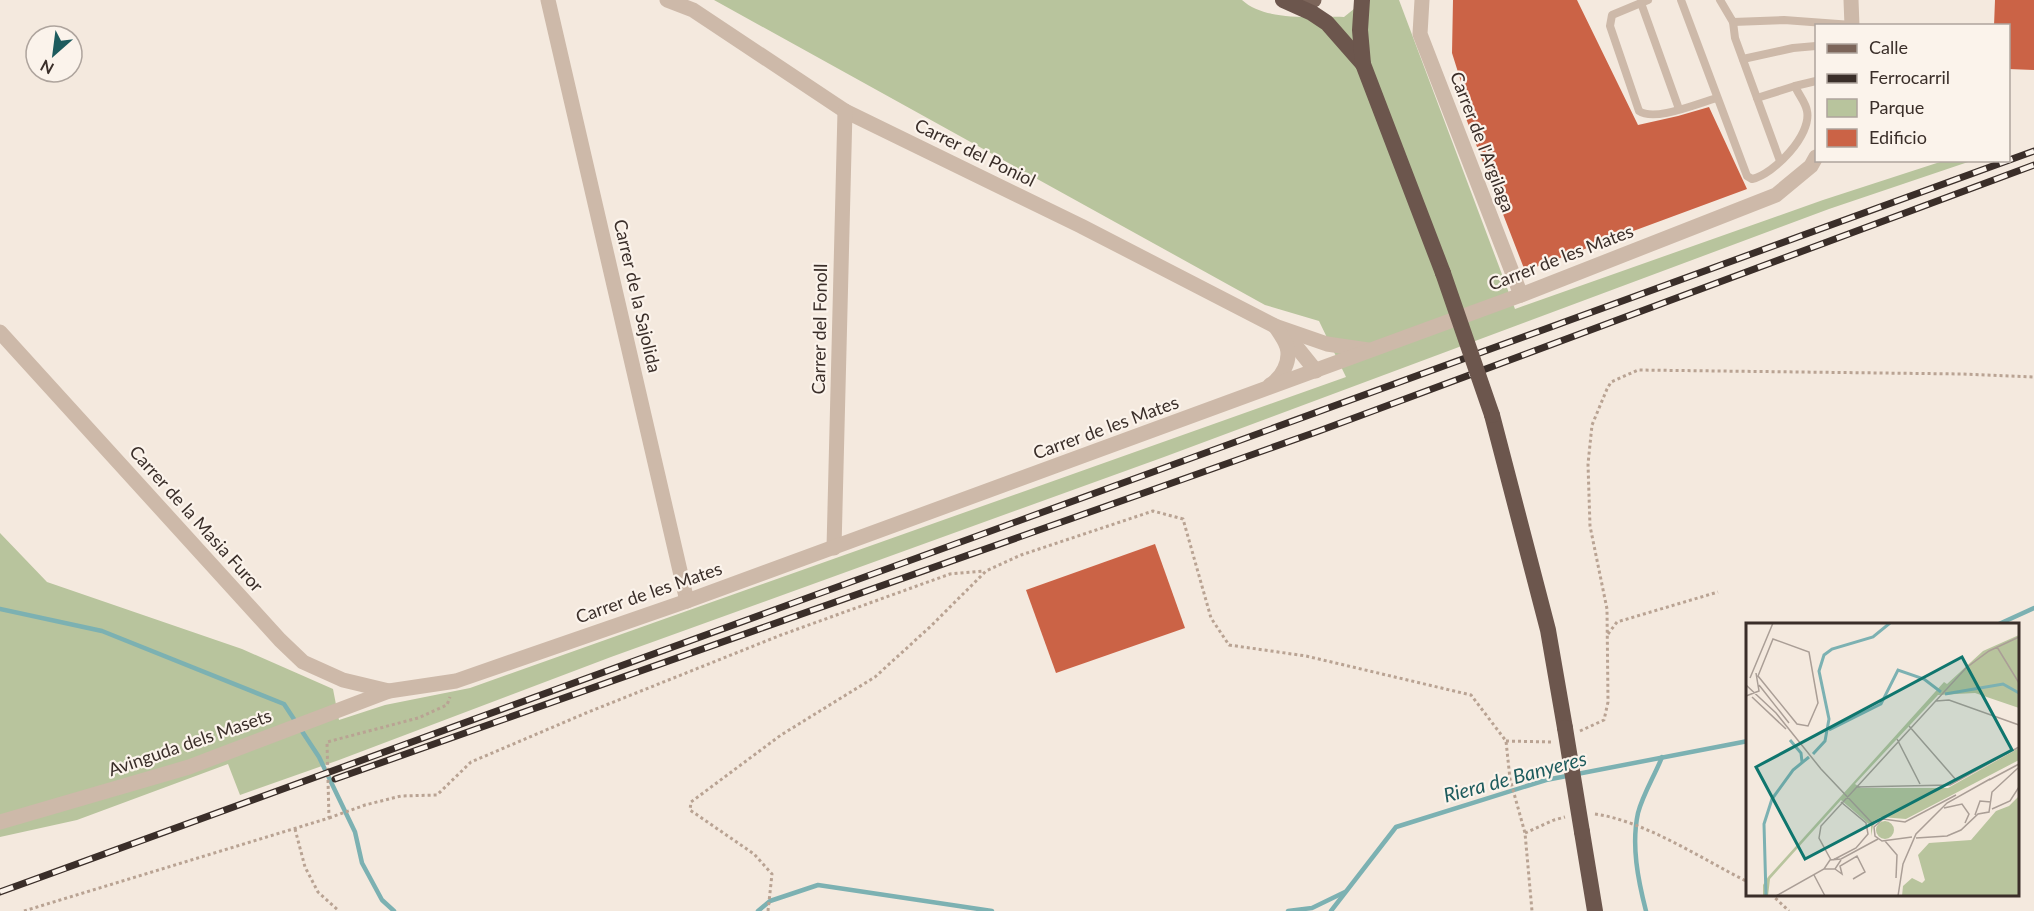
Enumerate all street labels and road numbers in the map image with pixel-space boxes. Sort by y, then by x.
street label: Carrer de l'Argilaga [1446,68,1520,215]
street label: Carrer del Poniol [911,113,1039,191]
street label: Carrer de la Sajolida [610,217,666,375]
street label: Carrer de les Mates [1485,219,1636,295]
street label: Carrer del Fonoll [807,263,831,395]
street label: Carrer de les Mates [1030,390,1182,464]
street label: Carrer de la Masia Furor [125,441,269,596]
street label: Carrer de les Mates [573,557,725,627]
street label: Avinguda dels Masets [105,704,274,780]

